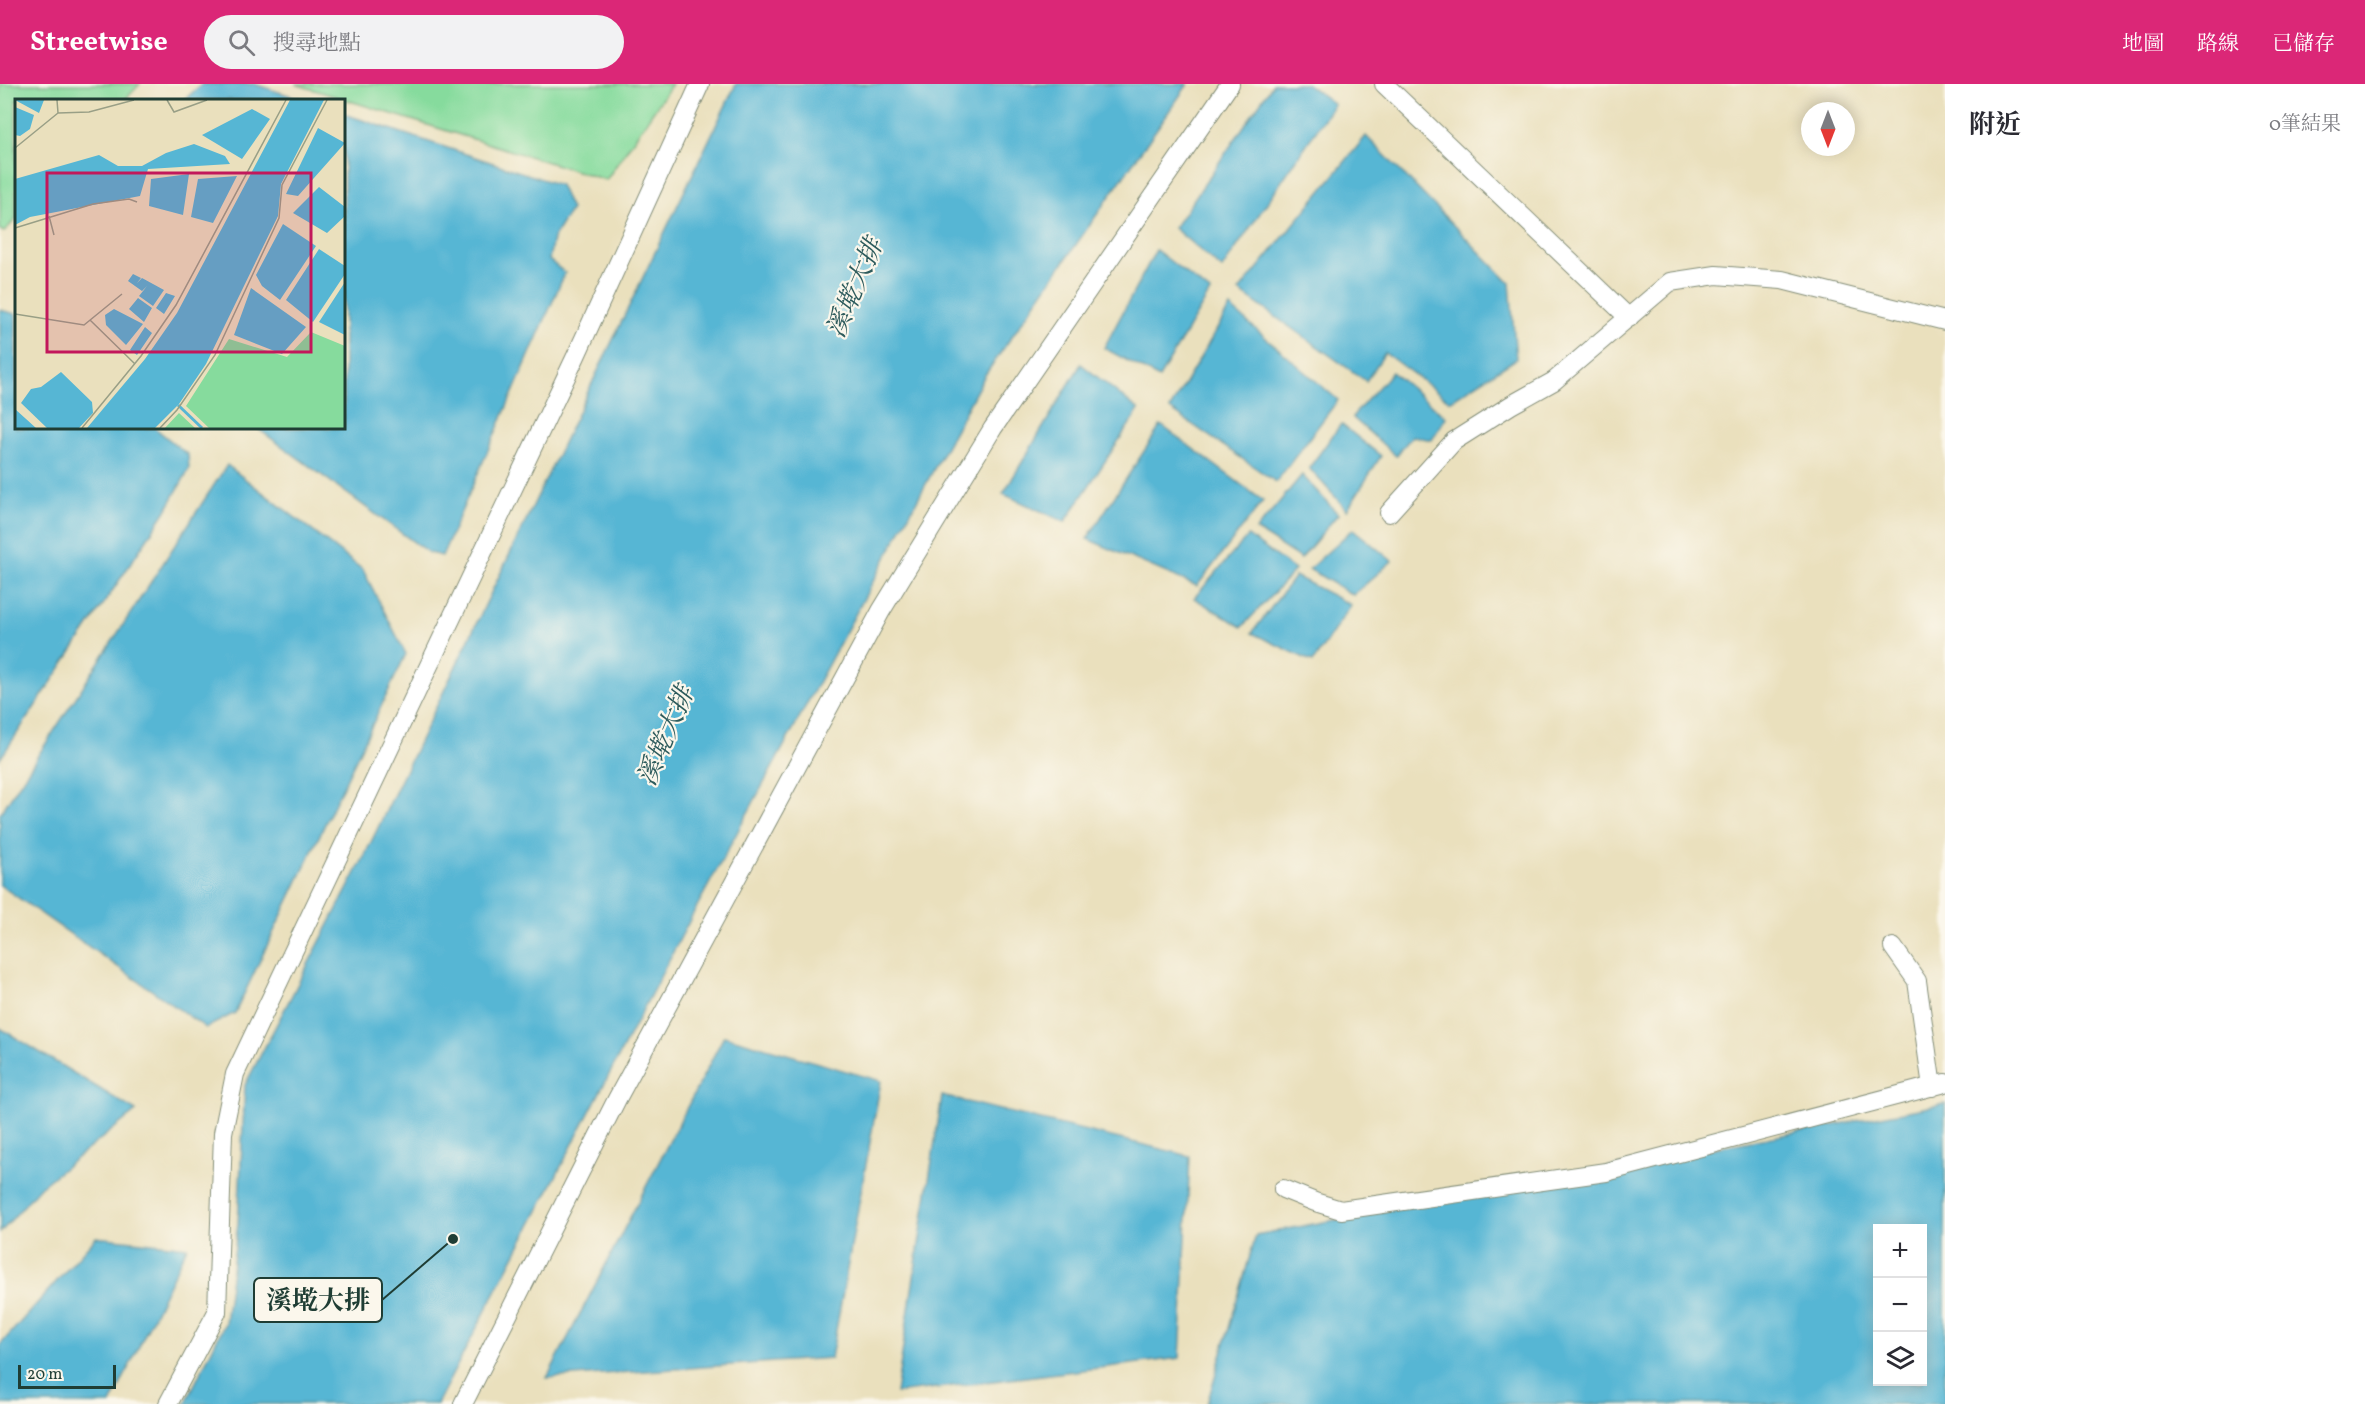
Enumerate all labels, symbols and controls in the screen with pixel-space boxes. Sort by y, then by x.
search box [204,15,624,69]
text: Streetwise [30,23,168,62]
icon: search [225,26,258,59]
text: 搜尋地點 [273,29,361,60]
text: 地圖 [2122,30,2164,59]
text: 路線 [2197,30,2239,59]
text: 已儲存 [2272,30,2335,59]
inset map [15,99,345,429]
north arrow [1801,102,1855,156]
text: 附近 [1969,108,2021,144]
text: 0筆結果 [2269,111,2341,139]
water label: 溪墘大排 [819,230,894,344]
water label: 溪墘大排 [630,678,705,792]
map controls [1873,1224,1927,1386]
button: + [1873,1224,1927,1278]
callout: 溪墘大排 [254,1278,382,1322]
button: − [1873,1278,1927,1332]
text: 溪墘大排 [266,1284,370,1320]
button: layers [1873,1332,1927,1386]
scale bar [18,1362,116,1390]
text: 20 m [27,1364,62,1386]

